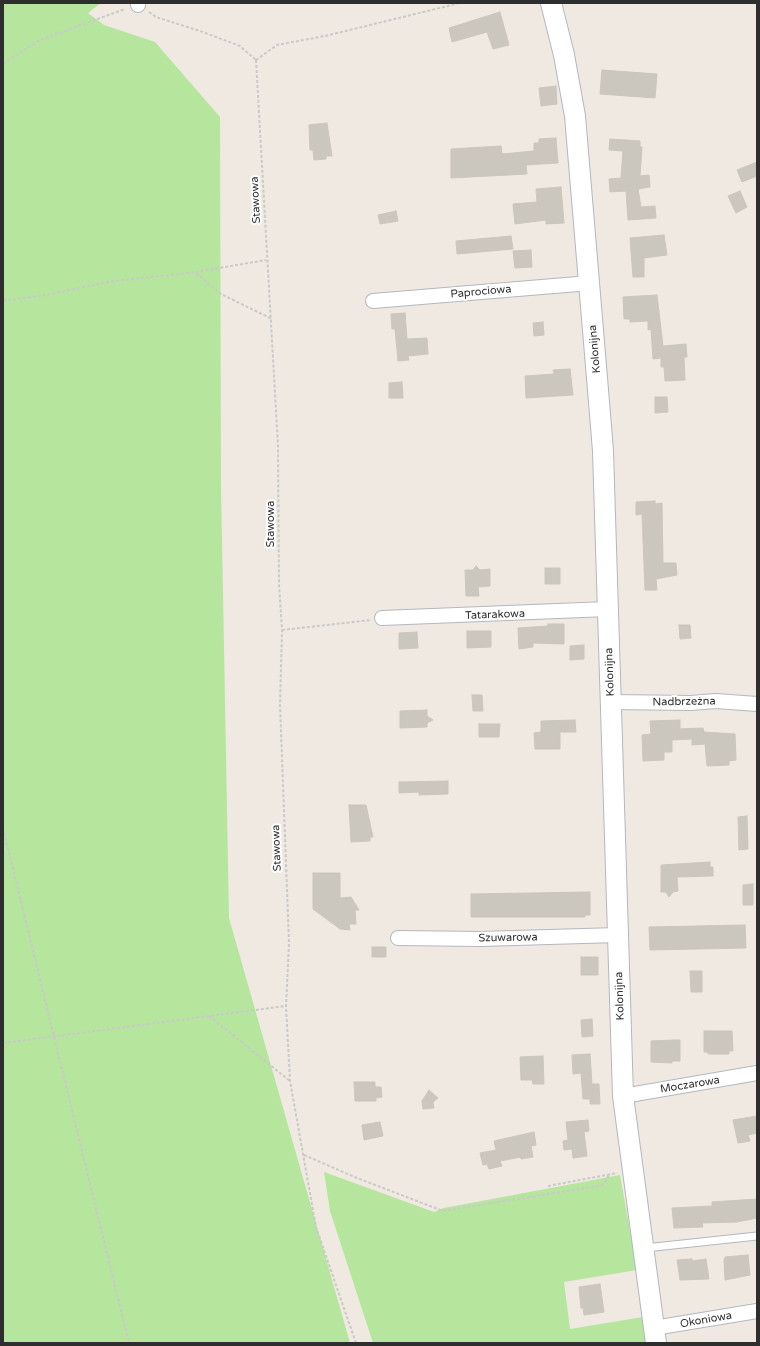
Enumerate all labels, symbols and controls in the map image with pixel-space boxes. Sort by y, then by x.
street label: Stawowa [248,176,264,224]
street label: Paprociowa [450,283,512,301]
street label: Kolonijna [586,324,604,374]
street label: Stawowa [264,501,278,547]
street label: Tatarakowa [465,607,525,623]
street label: Kolonijna [603,647,617,697]
street label: Nadbrzeżna [652,695,716,709]
street label: Stawowa [270,824,284,872]
street label: Szuwarowa [478,931,538,945]
street label: Kolonijna [613,971,627,1021]
street label: Moczarowa [659,1074,721,1096]
street label: Okoniowa [679,1309,733,1331]

